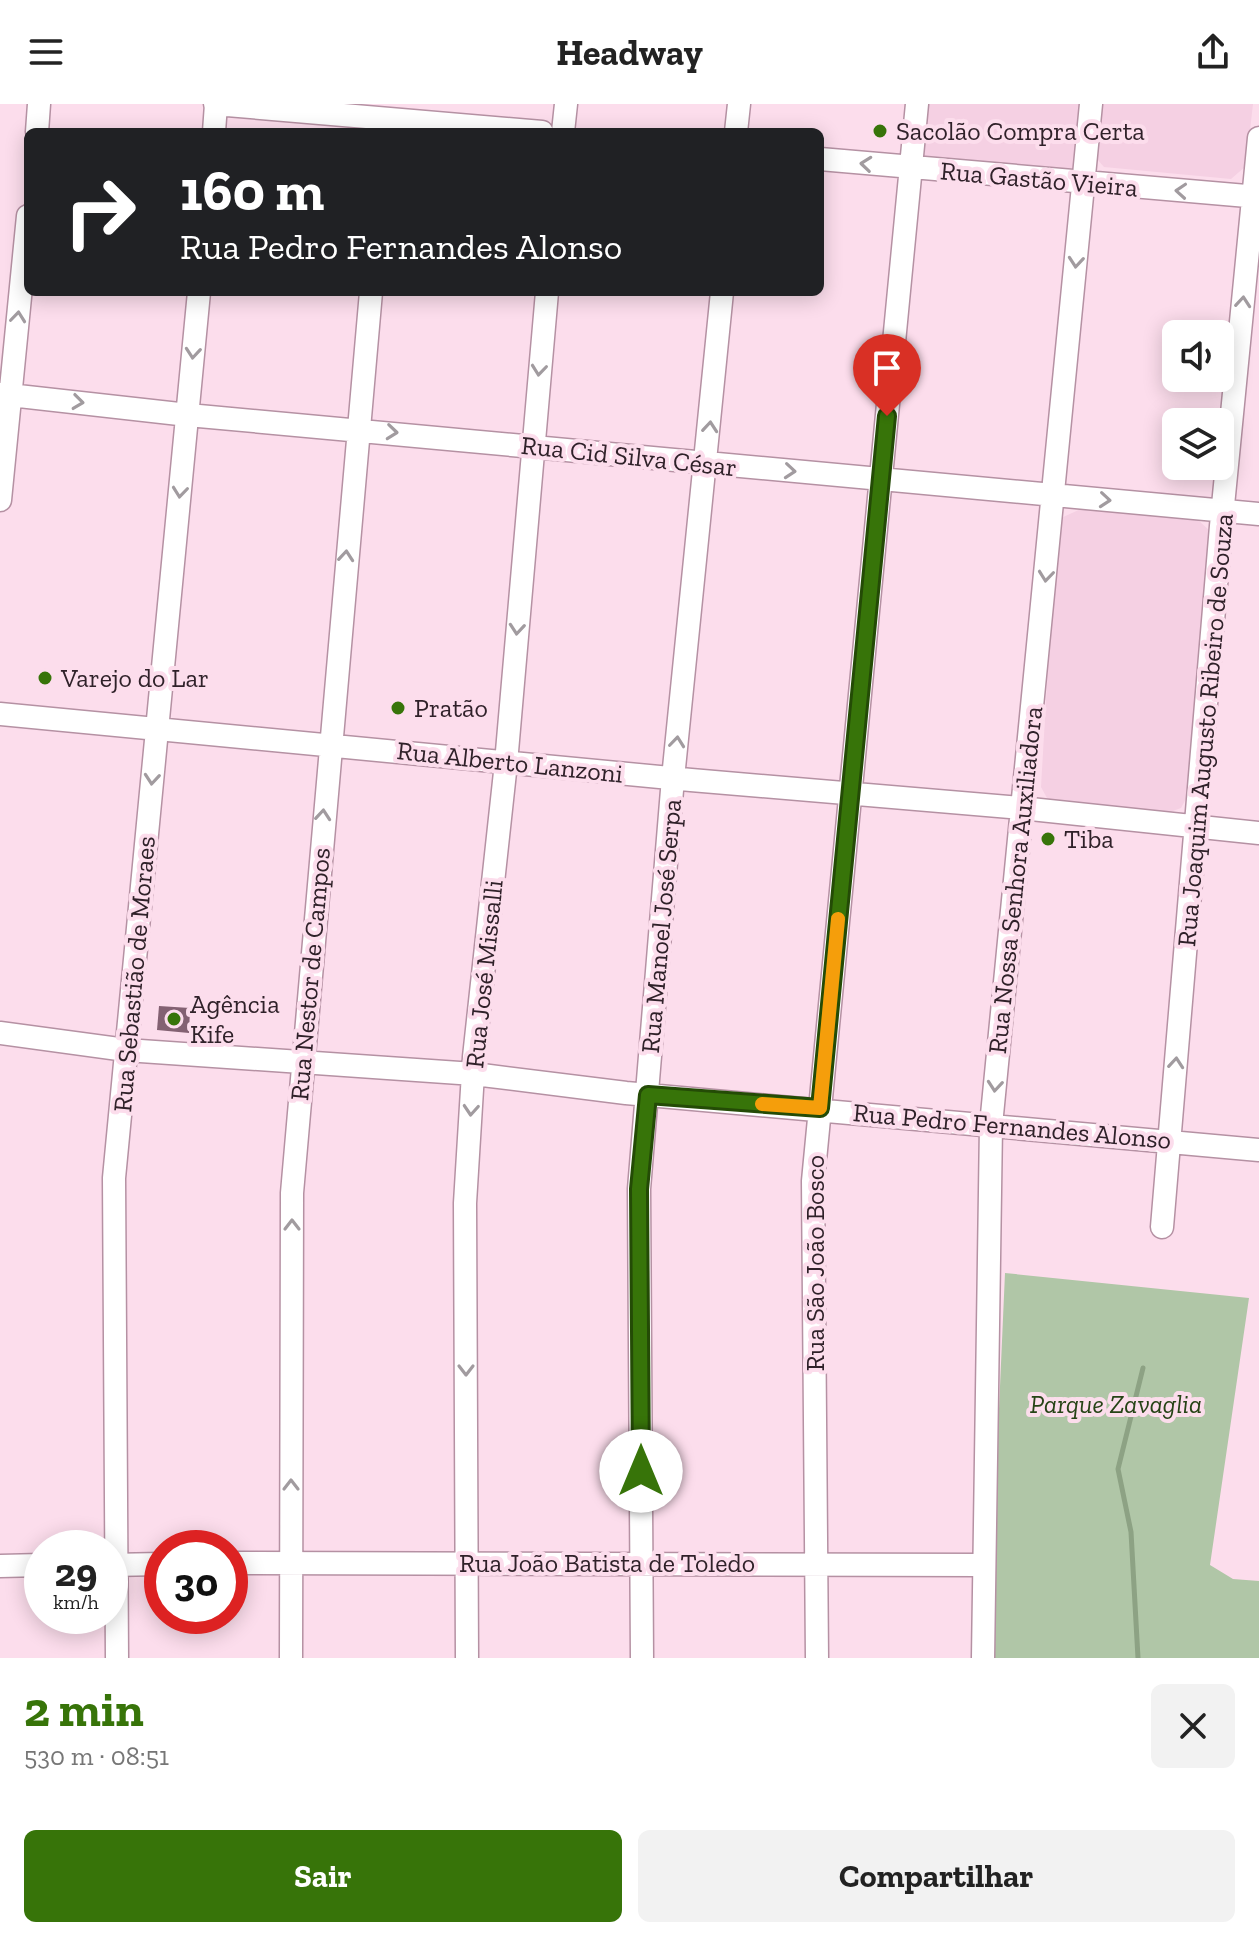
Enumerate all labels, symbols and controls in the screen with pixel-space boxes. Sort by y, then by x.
icon: menu [24,30,68,74]
icon: share [1191,30,1235,74]
text: Headway [556,31,703,74]
place label: Sacolão Compra Certa [896,115,1145,147]
marker: Sacolão Compra Certa [871,122,889,140]
street label: Rua Gastão Vieira [939,154,1140,204]
one-way arrow [859,155,872,172]
text: 160 m [180,157,324,224]
icon: right [48,160,152,264]
one-way arrow [1174,183,1187,200]
text: Rua Pedro Fernandes Alonso [180,225,622,268]
one-way arrow [1067,256,1084,269]
one-way arrow [1235,295,1252,308]
one-way arrow [9,310,26,323]
map controls [1162,320,1234,480]
button: sound [1162,320,1234,392]
pin [853,334,921,416]
icon: arrive [865,346,909,390]
one-way arrow [184,347,201,360]
one-way arrow [531,364,548,377]
one-way arrow [71,394,84,411]
button: layers [1162,408,1234,480]
one-way arrow [702,420,719,433]
one-way arrow [386,424,399,441]
street label: Rua Cid Silva César [520,429,738,483]
one-way arrow [784,462,797,479]
one-way arrow [172,486,189,499]
one-way arrow [1099,492,1112,509]
street label: Rua Joaquim Augusto Ribeiro de Souza [1170,512,1240,948]
one-way arrow [337,549,354,562]
one-way arrow [1037,570,1054,583]
one-way arrow [509,623,526,636]
place label: Varejo do Lar [60,662,209,694]
marker: Varejo do Lar [36,669,54,687]
place label: Pratão [414,692,488,724]
marker: Pratão [389,699,407,717]
street label: Rua Nossa Senhora Auxiliadora [981,704,1049,1055]
street label: Rua Alberto Lanzoni [395,734,625,790]
one-way arrow [668,735,685,748]
one-way arrow [144,773,161,786]
street label: Rua Manoel José Serpa [634,797,688,1054]
one-way arrow [314,808,331,821]
place label: Tiba [1064,823,1114,855]
marker: Tiba [1039,830,1057,848]
street label: Rua Sebastião de Moraes [106,835,162,1113]
street label: Rua Nestor de Campos [283,846,337,1102]
street label: Rua José Missalli [458,878,510,1070]
place label: Agência Kife [190,988,280,1050]
marker: Agência Kife [165,1010,183,1028]
one-way arrow [1167,1056,1184,1069]
one-way arrow [987,1080,1004,1093]
street label: Rua Pedro Fernandes Alonso [852,1096,1172,1156]
one-way arrow [463,1104,480,1117]
street label: Rua São João Bosco [799,1155,831,1371]
one-way arrow [283,1218,300,1231]
one-way arrow [457,1364,475,1377]
park label: Parque Zavaglia [1030,1388,1202,1420]
position arrow [599,1429,683,1513]
one-way arrow [282,1478,300,1491]
speed limit sign: 30 [144,1530,248,1634]
street label: Rua João Batista de Toledo [459,1547,755,1579]
text: 29 [55,1548,97,1596]
text: km/h [53,1590,99,1614]
text: 2 min [24,1681,144,1738]
button: close [1151,1684,1235,1768]
text: 530 m · 08:51 [24,1740,169,1772]
button: Sair [24,1830,622,1922]
button: Compartilhar [638,1830,1235,1922]

